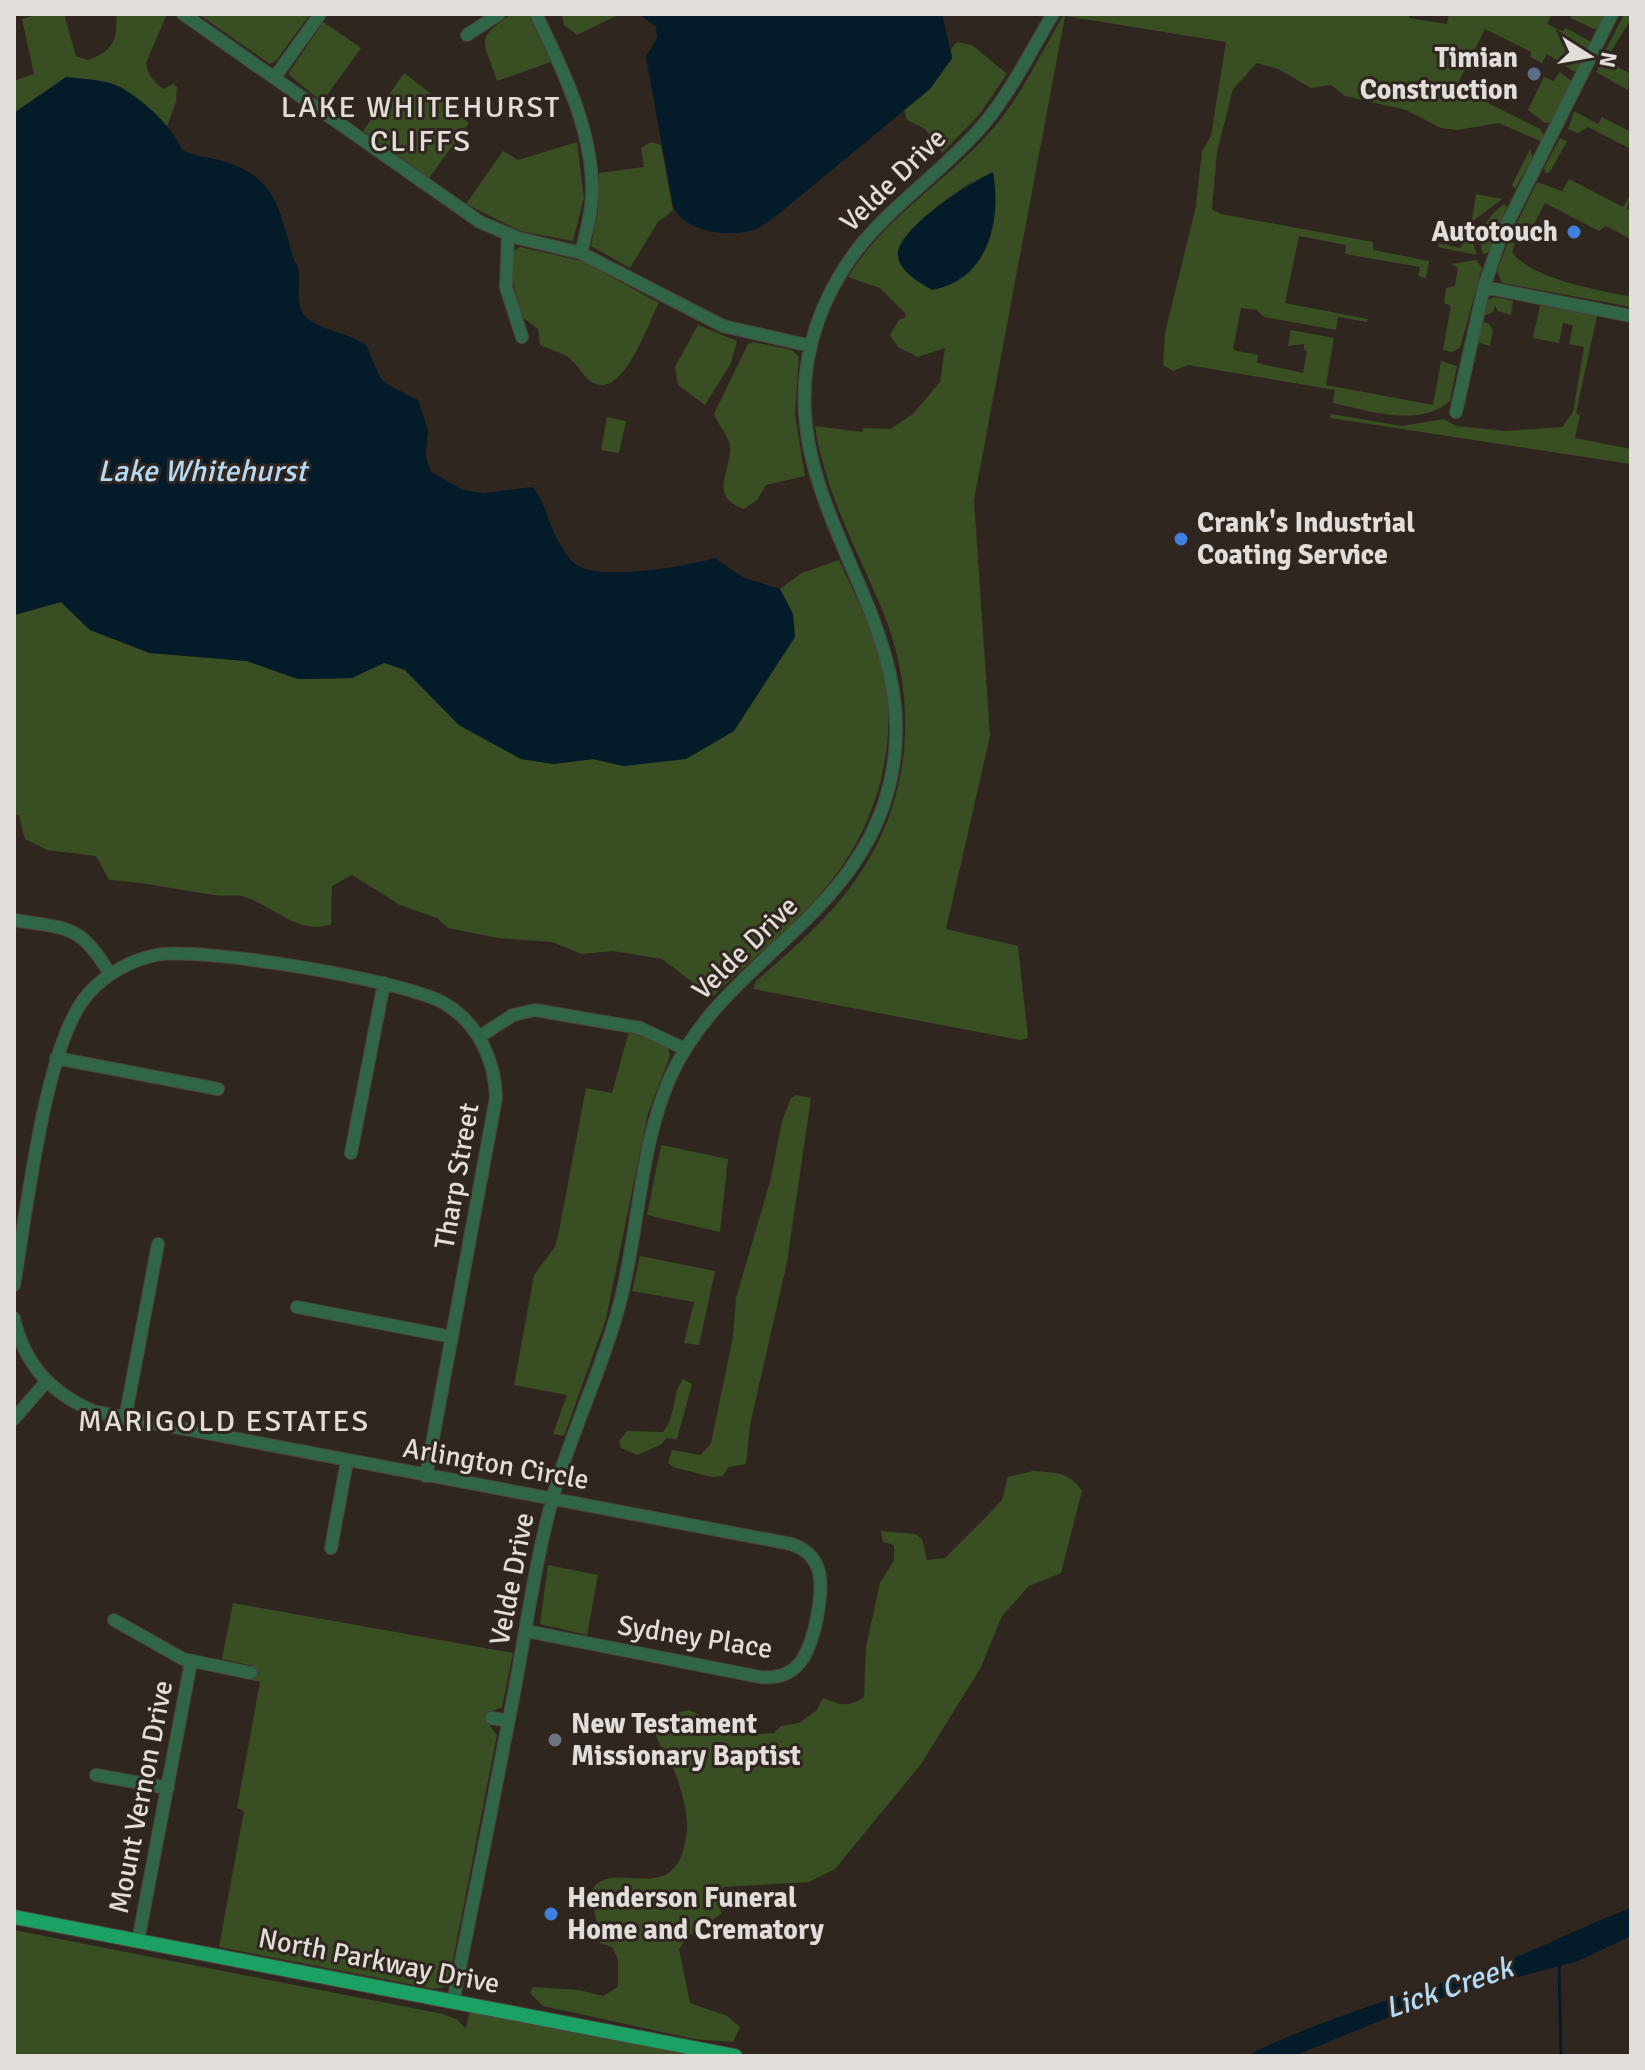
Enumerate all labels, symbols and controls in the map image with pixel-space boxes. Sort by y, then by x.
north arrow [1549,16,1629,96]
place label: Timian Construction [1360,41,1518,107]
text: N [1593,50,1623,70]
marker: Timian Construction [1525,65,1543,83]
district label: LAKE WHITEHURST CLIFFS [281,89,561,160]
street label: Velde Drive [833,121,953,239]
place label: Autotouch [1432,215,1558,249]
marker: Autotouch [1565,223,1583,241]
water label: Lake Whitehurst [97,453,310,490]
place label: Crank's Industrial Coating Service [1197,506,1415,572]
marker: Crank's Industrial Coating Service [1172,530,1190,548]
street label: Velde Drive [685,889,805,1007]
street label: Tharp Street [427,1100,487,1252]
district label: MARIGOLD ESTATES [78,1403,370,1440]
street label: Arlington Circle [400,1431,592,1497]
street label: Velde Drive [482,1510,542,1648]
street label: Sydney Place [615,1608,775,1666]
street label: Mount Vernon Drive [102,1678,180,1916]
place label: New Testament Missionary Baptist [571,1707,801,1773]
marker: New Testament Missionary Baptist [546,1731,564,1749]
place label: Henderson Funeral Home and Crematory [567,1881,824,1947]
marker: Henderson Funeral Home and Crematory [542,1905,560,1923]
street label: North Parkway Drive [255,1921,503,2001]
water label: Lick Creek [1380,1948,1521,2027]

